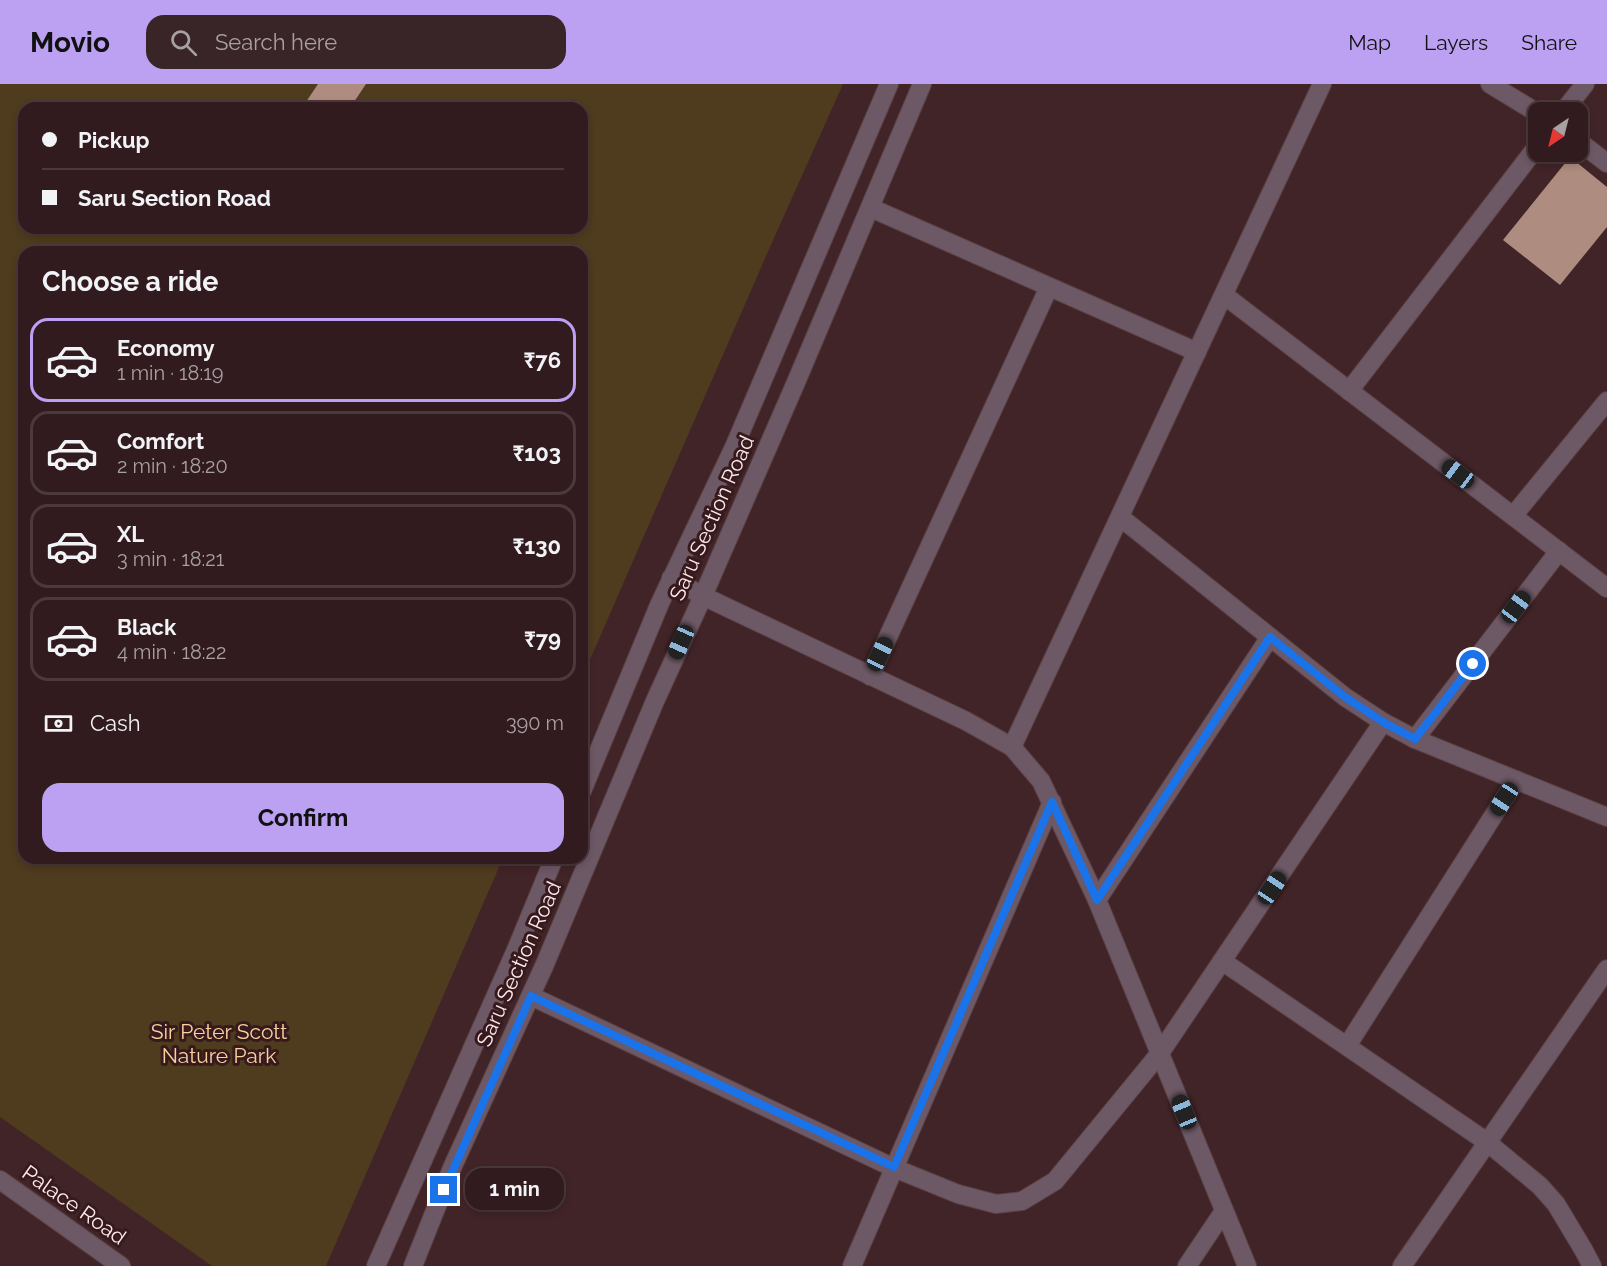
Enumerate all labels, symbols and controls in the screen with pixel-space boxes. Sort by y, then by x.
search box [146,15,566,69]
text: Movio [30,26,110,59]
icon: search [167,26,200,59]
text: Search here [215,29,337,55]
text: Map [1348,30,1391,55]
text: Layers [1424,30,1488,55]
text: Share [1521,30,1577,55]
north arrow [1528,102,1588,162]
map controls [1528,102,1588,162]
text: Pickup [78,127,150,153]
text: Saru Section Road [78,185,271,211]
text: Choose a ride [42,266,218,297]
icon: car [45,333,99,387]
text: Economy [117,335,215,361]
text: ₹76 [524,347,561,373]
text: 1 min · 18:19 [117,361,224,385]
icon: car [45,426,99,480]
text: Comfort [117,428,204,454]
street label: Saru Section Road [664,431,759,604]
text: ₹103 [513,440,561,466]
text: 2 min · 18:20 [117,454,228,478]
car [1438,456,1478,492]
icon: car [45,519,99,573]
text: XL [117,521,144,547]
text: ₹130 [513,533,561,559]
text: 3 min · 18:21 [117,547,224,571]
car [1498,587,1534,627]
icon: car [45,612,99,666]
text: Black [117,614,176,640]
car [665,622,697,662]
text: ₹79 [524,626,561,652]
car [864,634,896,674]
text: 4 min · 18:22 [117,640,226,664]
route start [1459,650,1486,677]
icon: cash [42,707,75,740]
text: Cash [90,710,141,736]
text: 390 m [506,711,564,735]
car [1487,779,1521,819]
button: Confirm [42,783,564,852]
car [1254,868,1290,908]
street label: Saru Section Road [471,877,566,1050]
park label: Sir Peter Scott Nature Park [151,1019,287,1068]
car [1169,1092,1199,1132]
street label: Palace Road [18,1160,131,1250]
callout: 1 min [465,1169,564,1211]
route end [430,1176,457,1203]
text: 1 min [489,1177,540,1201]

